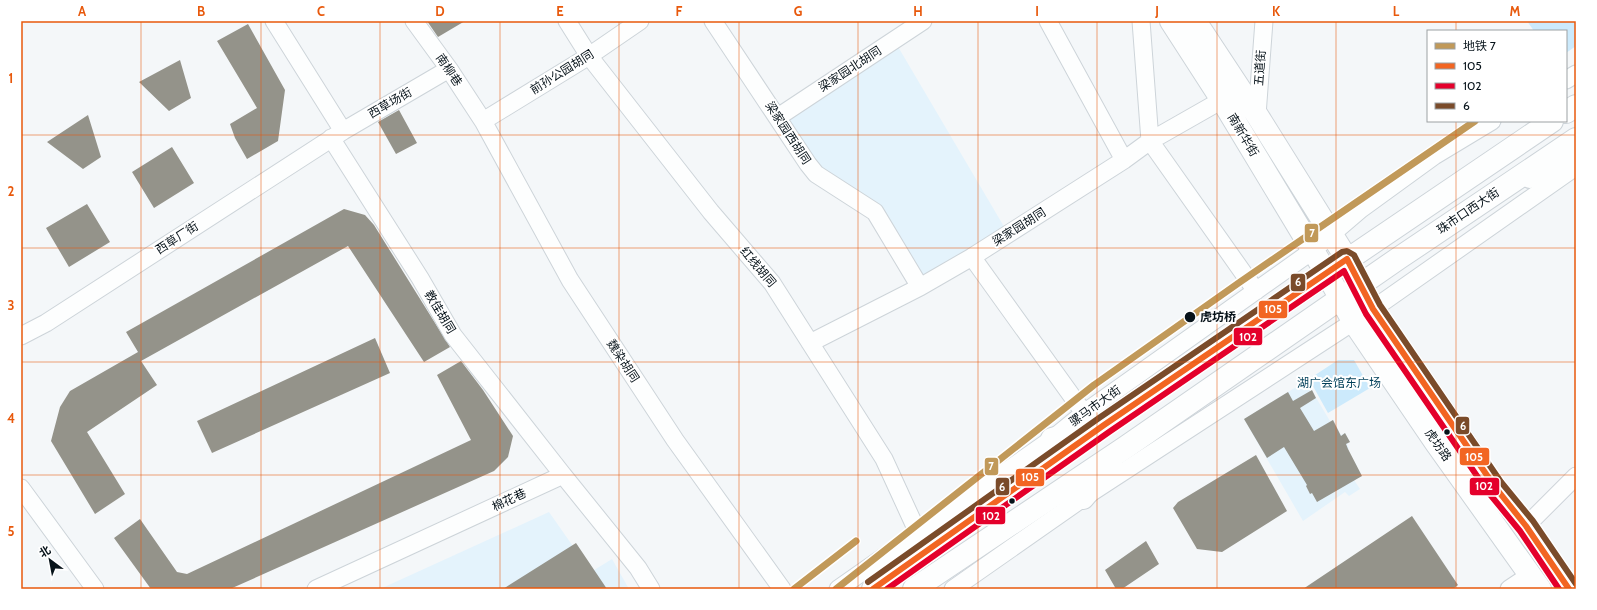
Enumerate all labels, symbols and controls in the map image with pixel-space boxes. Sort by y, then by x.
text: A [78,3,87,19]
text: B [197,3,205,19]
text: C [317,3,325,19]
text: D [435,3,445,19]
text: E [556,3,564,19]
text: F [676,3,683,19]
text: G [794,3,803,19]
text: H [913,3,923,19]
text: I [1035,3,1039,19]
text: J [1154,3,1159,19]
text: K [1272,3,1281,19]
text: L [1393,3,1400,19]
text: M [1510,3,1521,19]
legend [1427,30,1567,122]
text: 地铁 7 [1463,38,1496,53]
street label: 梁家园北胡同 [815,43,884,94]
street label: 前孙公园胡同 [527,46,596,97]
street label: 五道街 [1251,49,1268,86]
street label: 南柳巷 [433,51,466,89]
text: 105 [1463,58,1482,73]
text: 1 [9,70,13,86]
text: 102 [1463,78,1482,93]
street label: 西草场街 [365,84,414,121]
street label: 梁家园西胡同 [763,98,814,167]
text: 6 [1463,98,1470,113]
street label: 南新华街 [1225,110,1262,159]
text: 2 [8,183,15,199]
street label: 珠市口西大街 [1434,184,1502,237]
street label: 梁家园胡同 [989,204,1048,249]
street label: 西草厂街 [153,218,201,257]
line badge: 7 [1304,223,1319,243]
text: 7 [1309,226,1315,240]
street label: 红线胡同 [737,243,780,290]
line badge: 6 [1290,273,1306,292]
text: 6 [1295,275,1301,289]
street label: 教佳胡同 [422,287,459,336]
text: 3 [7,297,15,313]
line badge: 105 [1258,300,1288,319]
text: 105 [1264,302,1282,316]
place label: 虎坊桥 [1200,309,1236,324]
marker: 虎坊桥 [1183,310,1197,324]
line badge: 102 [1233,327,1263,346]
text: 102 [1239,330,1257,344]
street label: 魏染胡同 [604,337,643,385]
park label: 湖广会馆东广场 [1297,375,1381,390]
street label: 骡马市大街 [1066,382,1123,429]
text: 4 [7,410,15,426]
line badge: 6 [1455,416,1470,435]
text: 6 [1460,419,1466,433]
street label: 虎坊路 [1422,426,1455,464]
unlabelled marker [1442,427,1452,437]
line badge: 105 [1459,447,1490,466]
text: 105 [1465,450,1483,464]
line badge: 7 [984,457,999,476]
text: 7 [988,459,994,473]
line badge: 105 [1015,468,1045,487]
text: 105 [1021,470,1039,484]
line badge: 6 [995,477,1010,496]
line badge: 102 [1469,477,1500,496]
text: 102 [1475,479,1493,493]
text: 6 [999,480,1005,494]
street label: 棉花巷 [489,485,528,514]
unlabelled marker [1007,496,1017,506]
line badge: 102 [975,506,1006,525]
text: 102 [982,509,1000,523]
text: 5 [8,523,15,539]
north arrow [30,540,70,580]
text: 北 [36,543,53,560]

